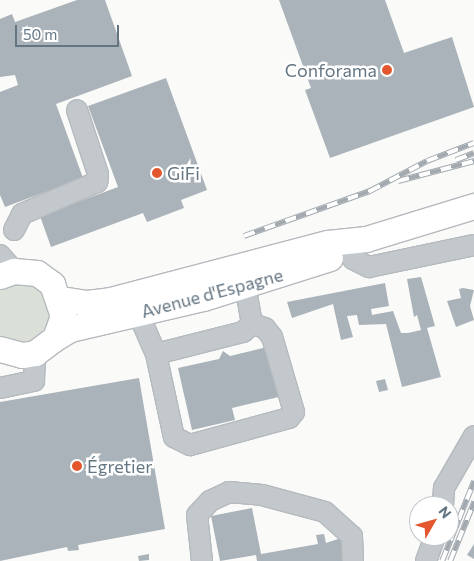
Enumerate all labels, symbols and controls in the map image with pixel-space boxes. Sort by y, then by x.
scale bar [18,15,121,47]
text: 50 m [23,25,57,43]
place label: Conforama [285,59,377,81]
marker: Conforama [381,64,393,76]
place label: GiFi [167,162,200,184]
marker: GiFi [151,167,163,179]
street label: Avenue d'Espagne [139,264,285,322]
place label: Égretier [87,455,152,477]
marker: Égretier [71,460,83,472]
north arrow [409,496,459,546]
text: N [435,503,455,521]

